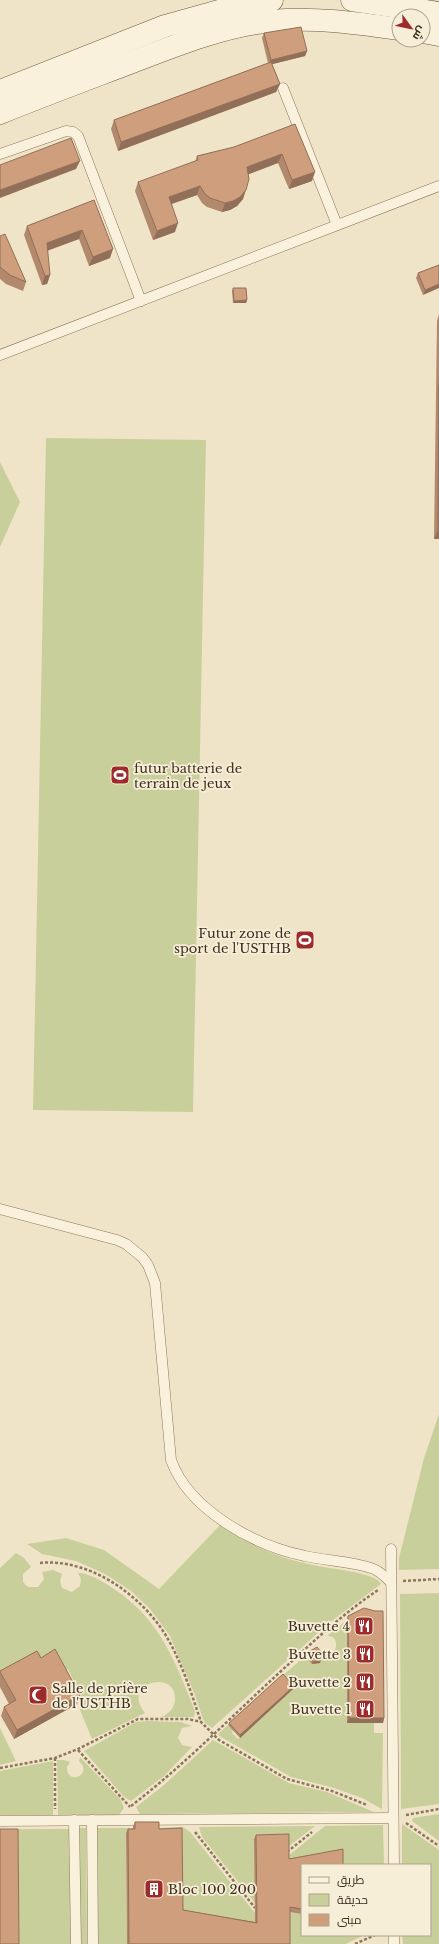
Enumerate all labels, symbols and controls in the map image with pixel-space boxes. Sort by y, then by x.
north arrow [391,8,431,48]
text: ش [410,24,429,43]
place label: futur batterie de terrain de jeux [134,760,242,792]
sports icon: futur batterie de terrain de jeux [109,764,131,786]
place label: Futur zone de sport de l'USTHB [174,925,291,957]
sports icon: Futur zone de sport de l'USTHB [294,929,316,951]
restaurant icon: Buvette 4 [353,1615,375,1637]
place label: Buvette 4 [288,1618,350,1635]
restaurant icon: Buvette 3 [354,1643,376,1665]
place label: Buvette 3 [288,1646,351,1663]
restaurant icon: Buvette 2 [354,1671,376,1693]
place label: Buvette 2 [288,1674,351,1691]
place label: Salle de prière de l'USTHB [52,1680,148,1712]
mosque icon: Salle de prière de l'USTHB [27,1684,49,1706]
restaurant icon: Buvette 1 [354,1698,376,1720]
place label: Buvette 1 [290,1701,351,1718]
legend [301,1864,431,1936]
text: طريق [337,1872,365,1887]
building icon: Bloc 100 200 [143,1878,165,1900]
place label: Bloc 100 200 [168,1881,256,1898]
text: حديقة [337,1892,368,1907]
text: مبنى [337,1912,362,1927]

